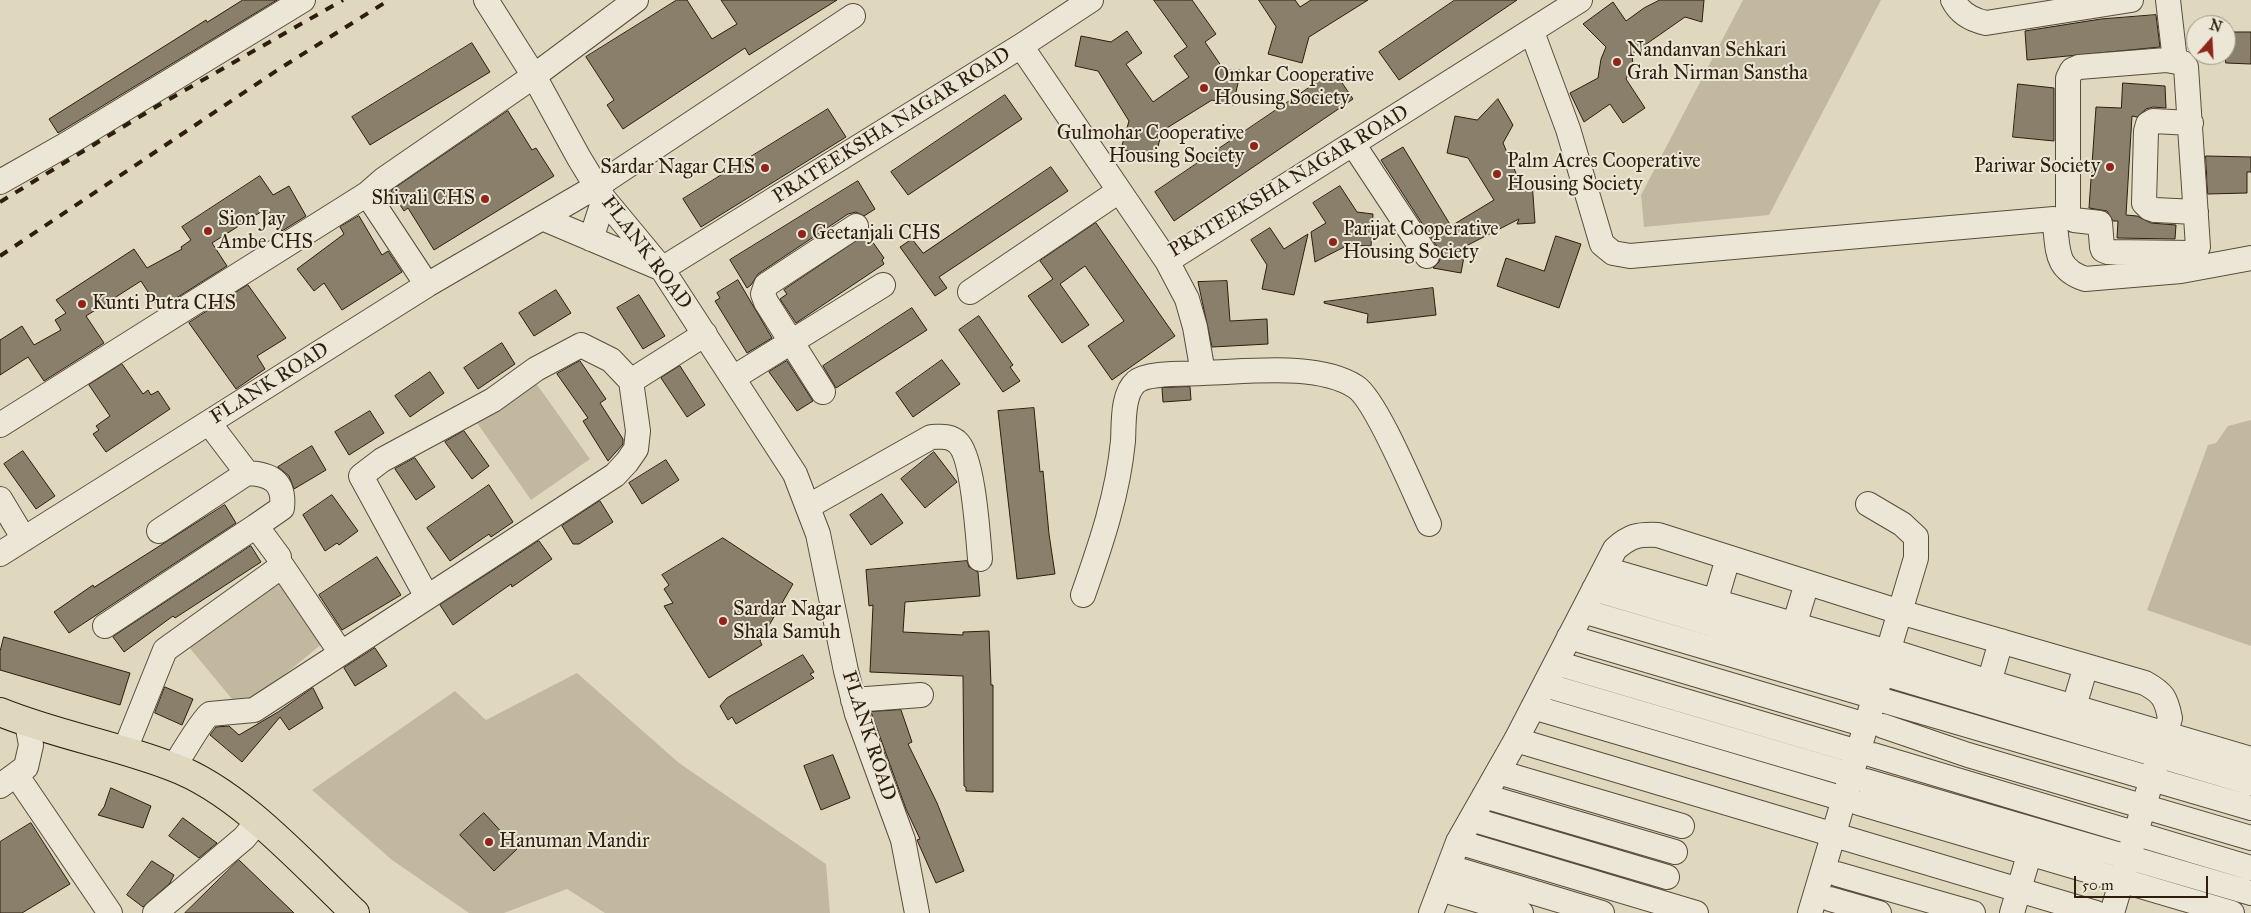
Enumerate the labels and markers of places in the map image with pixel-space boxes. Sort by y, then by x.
place label: Nandanvan Sehkari Grah Nirman Sanstha [1627,39,1808,86]
marker: Nandanvan Sehkari Grah Nirman Sanstha [1611,56,1623,68]
place label: Omkar Cooperative Housing Society [1214,64,1374,111]
marker: Omkar Cooperative Housing Society [1198,82,1210,94]
place label: Gulmohar Cooperative Housing Society [1057,122,1244,169]
marker: Gulmohar Cooperative Housing Society [1248,140,1260,152]
place label: Palm Acres Cooperative Housing Society [1507,150,1701,197]
place label: Pariwar Society [1974,155,2100,179]
place label: Sardar Nagar CHS [600,156,755,180]
marker: Pariwar Society [2104,161,2116,173]
marker: Sardar Nagar CHS [759,162,771,174]
marker: Palm Acres Cooperative Housing Society [1491,168,1503,180]
place label: Shivali CHS [371,187,475,211]
marker: Shivali CHS [479,193,491,205]
place label: Sion Jay Ambe CHS [218,208,313,255]
place label: Parijat Cooperative Housing Society [1343,218,1499,265]
place label: Geetanjali CHS [812,222,941,246]
marker: Sion Jay Ambe CHS [202,225,214,237]
marker: Geetanjali CHS [796,228,808,240]
marker: Parijat Cooperative Housing Society [1327,236,1339,248]
place label: Kunti Putra CHS [92,292,236,316]
marker: Kunti Putra CHS [76,298,88,310]
place label: Sardar Nagar Shala Samuh [733,598,841,645]
marker: Sardar Nagar Shala Samuh [717,615,729,627]
place label: Hanuman Mandir [499,830,649,854]
marker: Hanuman Mandir [483,836,495,848]

